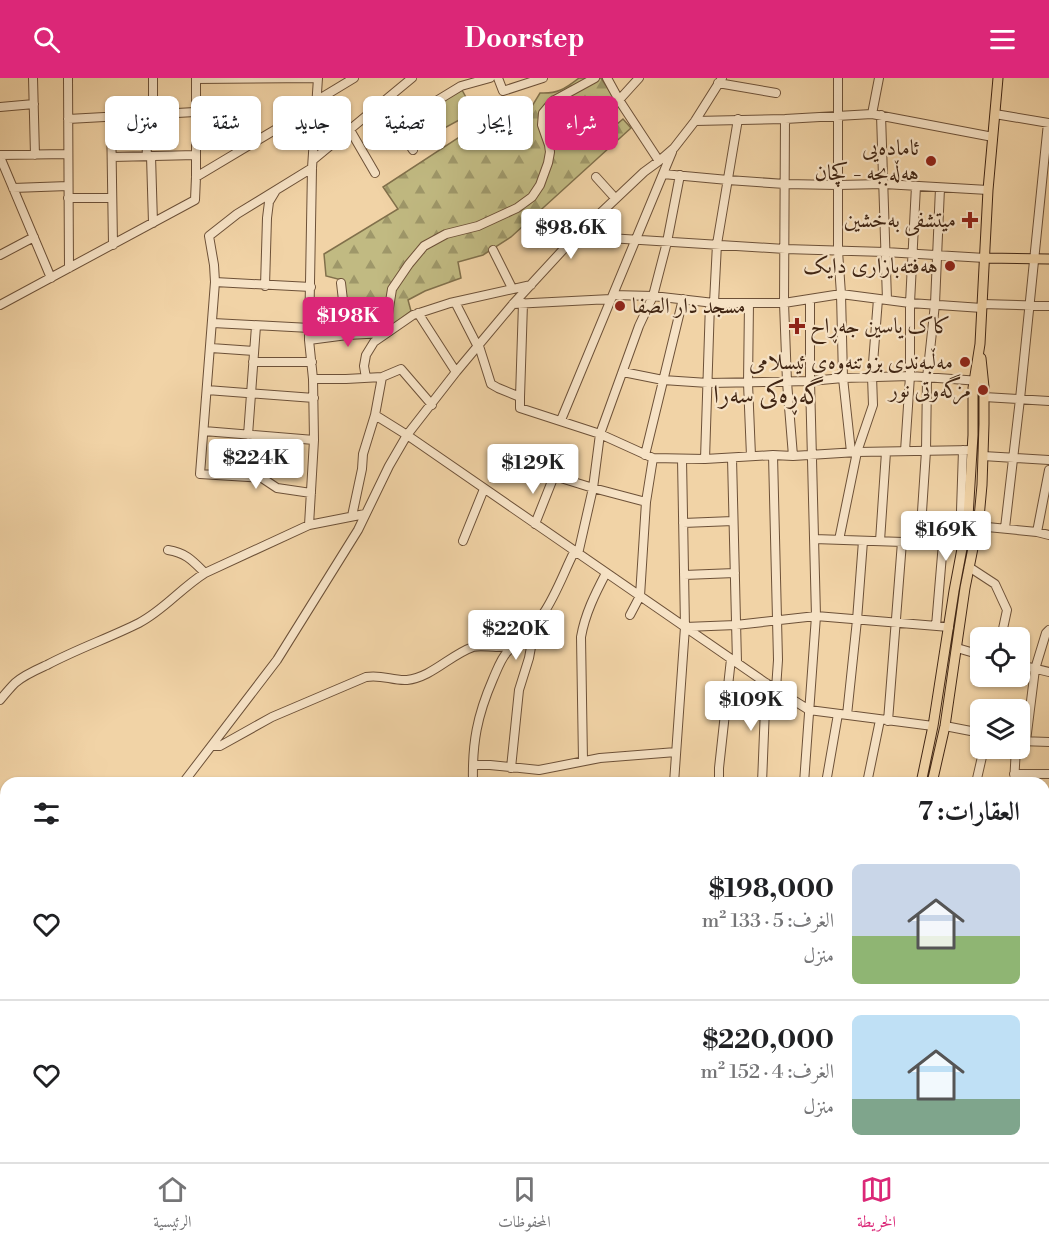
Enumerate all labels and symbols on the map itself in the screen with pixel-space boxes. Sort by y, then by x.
place label: ئامادەیی هەڵەبجە - کچان [814,135,920,188]
marker: ئامادەیی هەڵەبجە - کچان [924,154,938,168]
place label: میتشفی بەخشین [844,207,956,236]
pin: $98.6K [522,209,620,260]
marker: میتشفی بەخشین [961,211,979,229]
place label: هەفتەبازاری دایک [803,253,938,280]
marker: هەفتەبازاری دایک [943,259,957,273]
place label: مسجد دار الصفا [632,293,746,320]
pin: $198K [306,297,390,348]
marker: مسجد دار الصفا [613,299,627,313]
place label: کاک یاسین جەڕاح [810,313,951,345]
marker: کاک یاسین جەڕاح [788,317,806,335]
place label: مەڵبەندی بزوتنەوەی ئیسلامی [749,348,953,376]
marker: مەڵبەندی بزوتنەوەی ئیسلامی [958,355,972,369]
place label: مزگەوتی نور [887,374,971,405]
district label: گەڕەکی سەرا [713,376,825,416]
marker: مزگەوتی نور [976,383,990,397]
pin: $224K [214,439,298,490]
pin: $129K [491,444,575,495]
pin: $169K [904,511,988,562]
pin: $220K [474,610,558,661]
pin: $109K [709,681,793,732]

